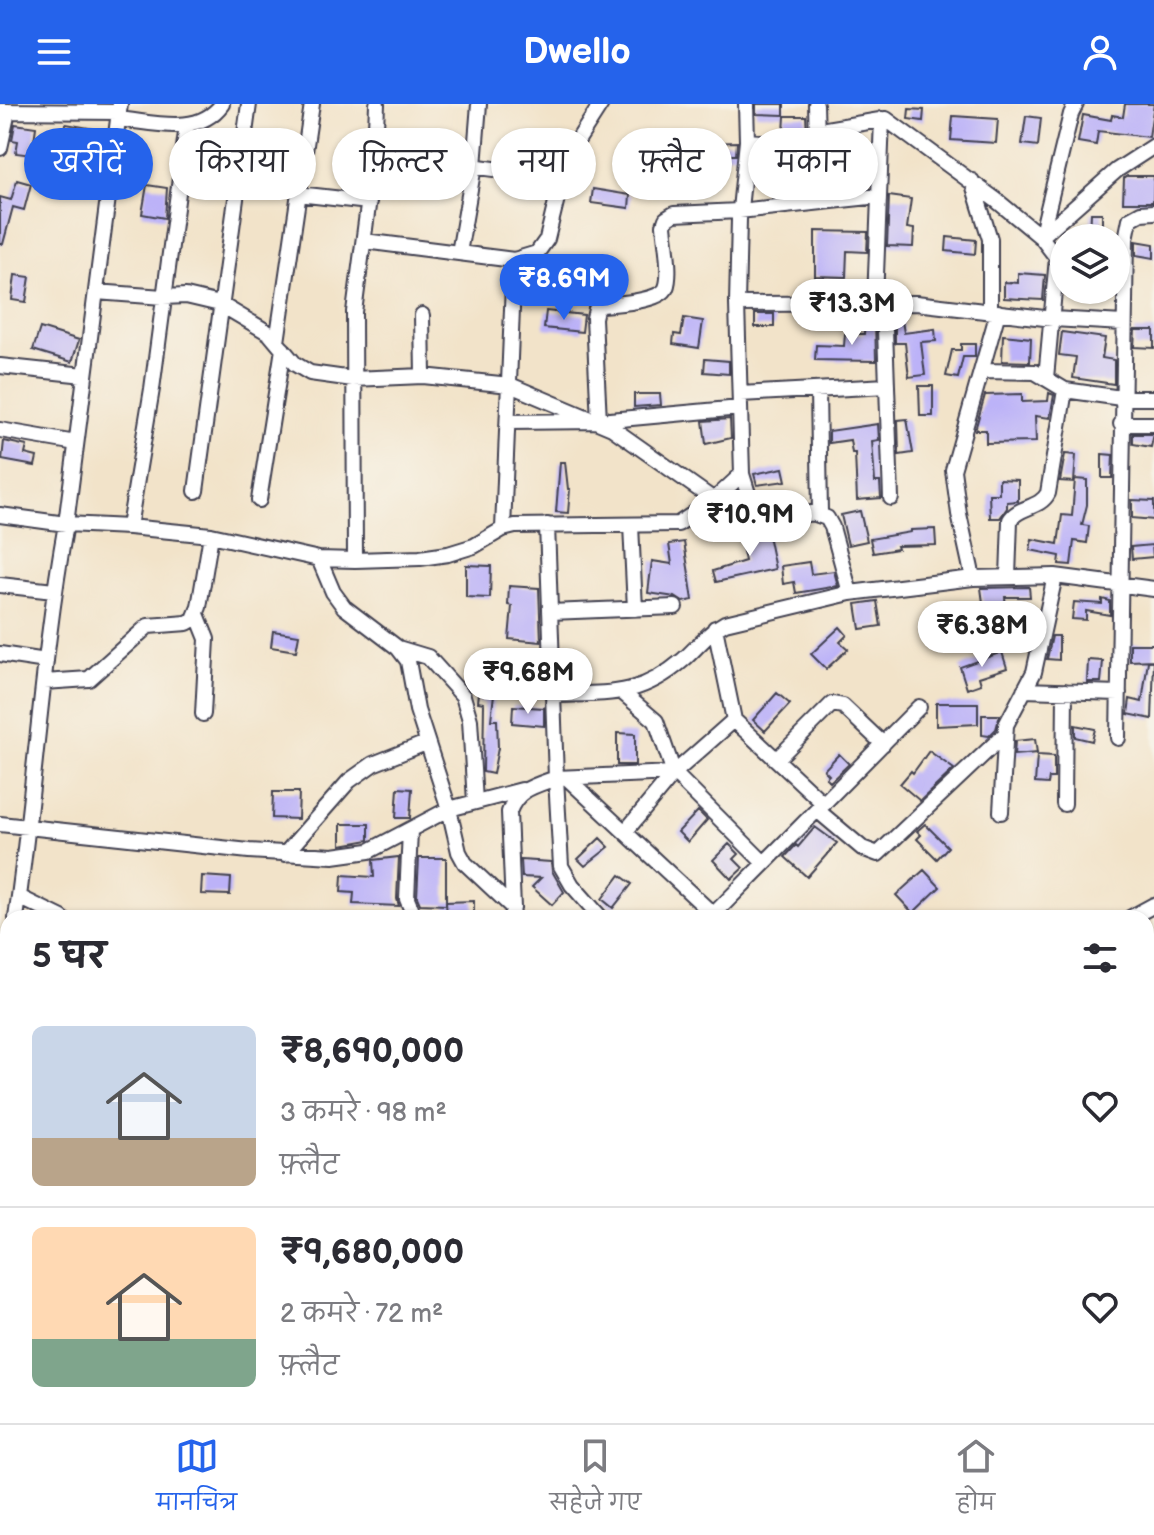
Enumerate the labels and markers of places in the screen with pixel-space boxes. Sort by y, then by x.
pin: ₹8.69M [499,254,629,322]
pin: ₹13.3M [787,279,917,347]
pin: ₹10.9M [685,490,815,558]
pin: ₹6.38M [917,601,1047,669]
pin: ₹9.68M [463,648,593,716]

